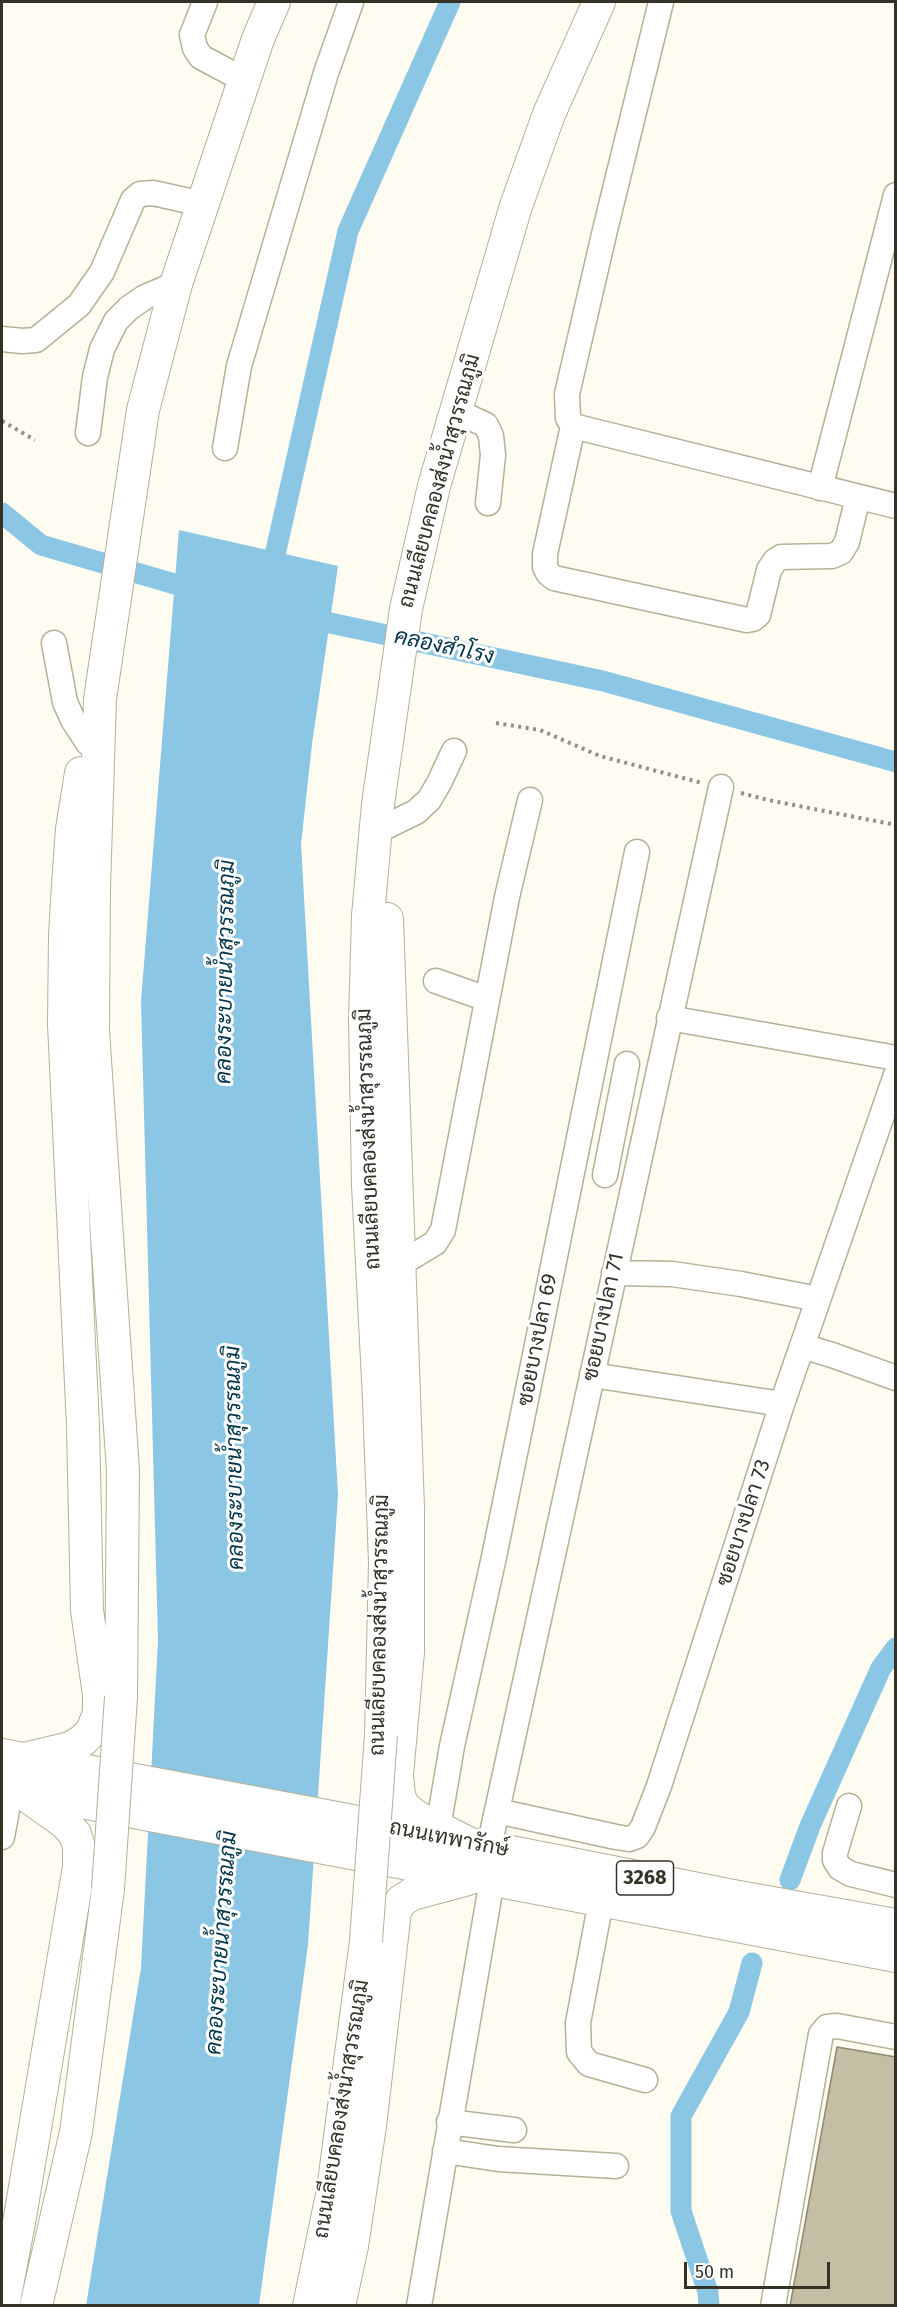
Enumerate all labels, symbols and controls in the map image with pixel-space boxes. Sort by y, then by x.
street label: ถนนเลียบคลองส่งน้ำสุวรรณภูมิ [394,351,486,611]
water label: คลองสำโรง [392,624,496,670]
water label: คลองระบายน้ำสุวรรณภูมิ [211,860,241,1084]
street label: ถนนเลียบคลองส่งน้ำสุวรรณภูมิ [352,1008,386,1270]
street label: ซอยบางปลา 71 [578,1251,630,1383]
street label: ซอยบางปลา 69 [513,1272,563,1408]
water label: คลองระบายน้ำสุวรรณภูมิ [220,1346,250,1570]
street label: ซอยบางปลา 73 [712,1456,776,1590]
street label: ถนนเลียบคลองส่งน้ำสุวรรณภูมิ [365,1494,395,1756]
street label: ถนนเทพารักษ์ [387,1815,511,1863]
water label: คลองระบายน้ำสุวรรณภูมิ [201,1830,243,2056]
road number: 3268 [616,1861,674,1895]
street label: ถนนเลียบคลองส่งน้ำสุวรรณภูมิ [309,1978,375,2240]
scale bar [687,2250,832,2288]
text: 50 m [695,2261,734,2283]

